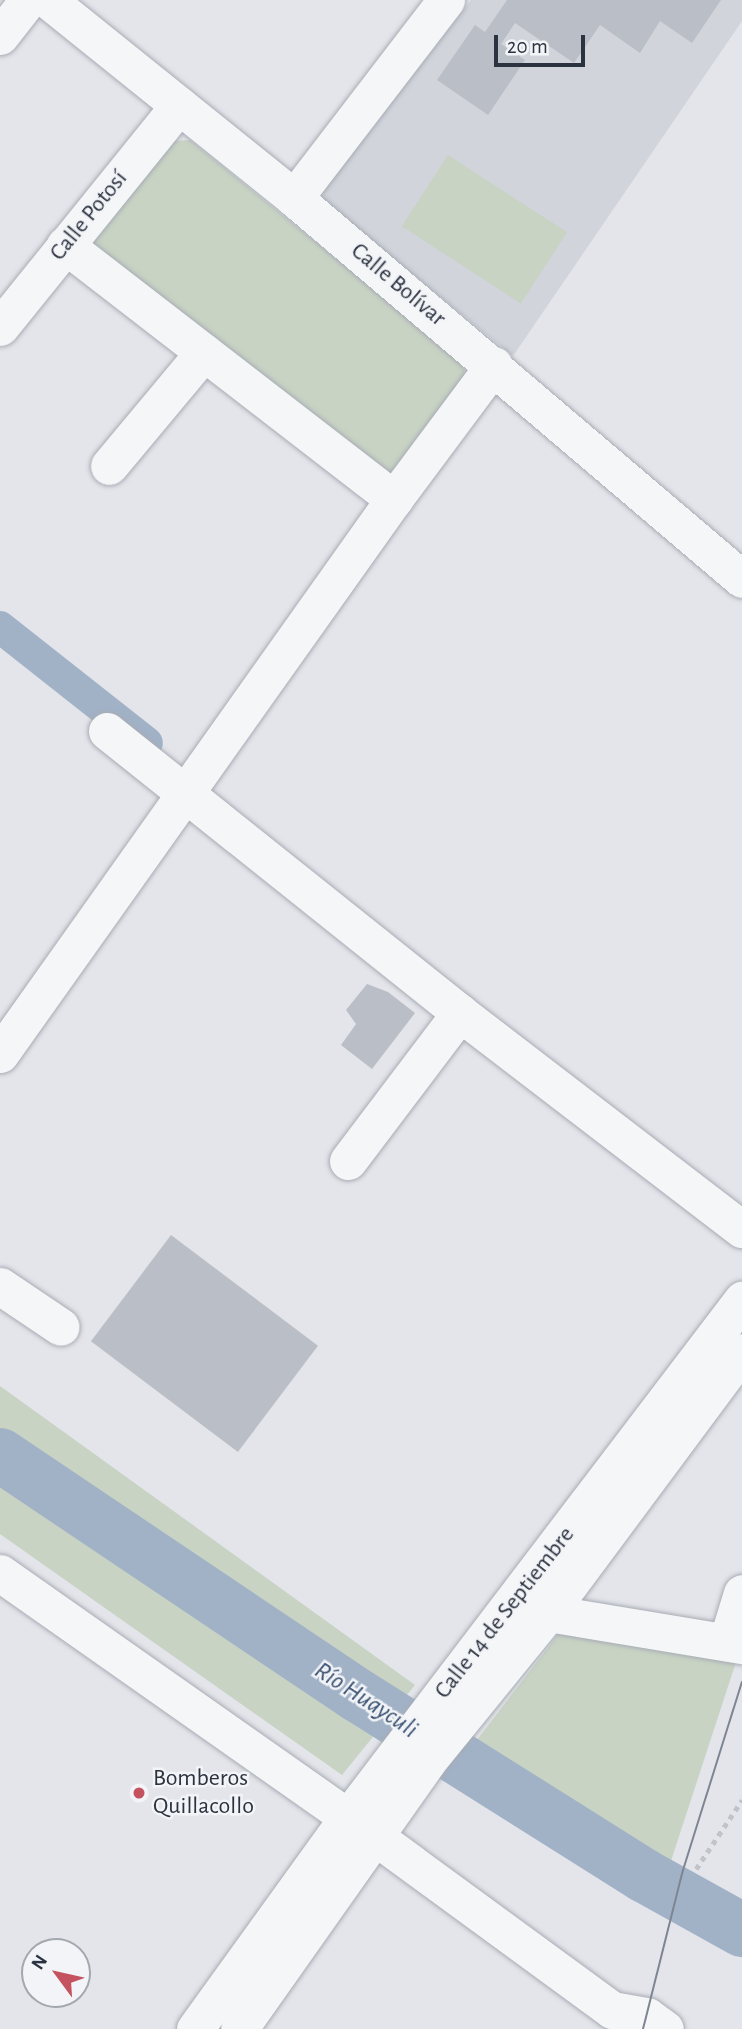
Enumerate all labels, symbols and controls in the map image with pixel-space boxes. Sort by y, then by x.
scale bar [497,21,588,65]
text: 20 m [507,36,548,57]
street label: Calle Potosí [44,165,134,267]
street label: Calle Bolívar [345,237,451,333]
street label: Calle 14 de Septiembre [429,1521,581,1705]
water label: Río Huayculi [308,1655,424,1745]
place label: Bomberos Quillacollo [153,1765,254,1821]
marker: Bomberos Quillacollo [131,1785,147,1801]
north arrow [21,1938,91,2008]
text: N [28,1952,51,1973]

